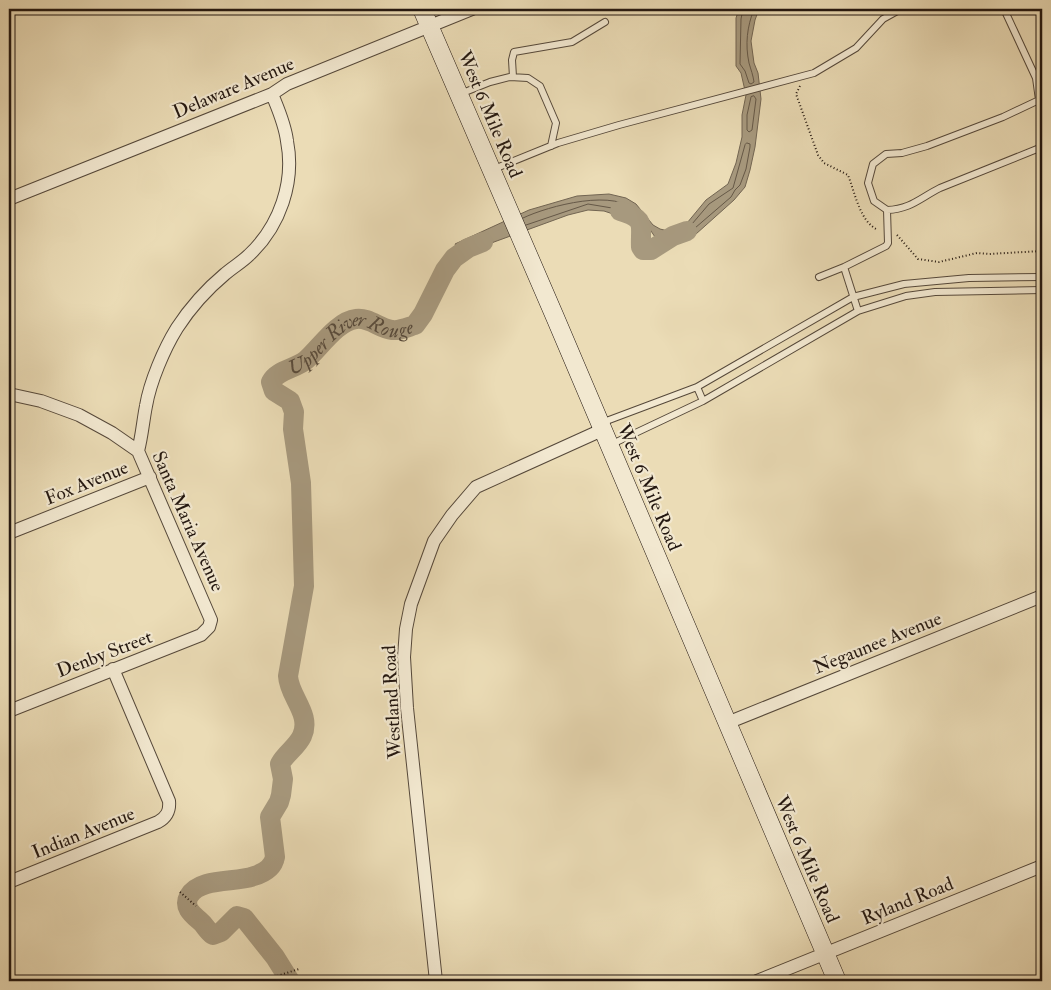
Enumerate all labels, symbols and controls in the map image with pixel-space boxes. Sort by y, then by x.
street label: West 6 Mile Road [452,46,528,182]
street label: Delaware Avenue [169,52,298,124]
water label: Upper River Rouge [284,307,417,381]
street label: West 6 Mile Road [611,419,687,555]
street label: Santa Maria Avenue [146,448,230,595]
street label: Fox Avenue [41,455,132,511]
street label: Negaunee Avenue [810,606,945,680]
street label: Denby Street [53,625,156,683]
street label: Westland Road [377,644,407,760]
street label: West 6 Mile Road [769,791,845,927]
street label: Indian Avenue [29,801,138,864]
street label: Ryland Road [858,871,957,930]

